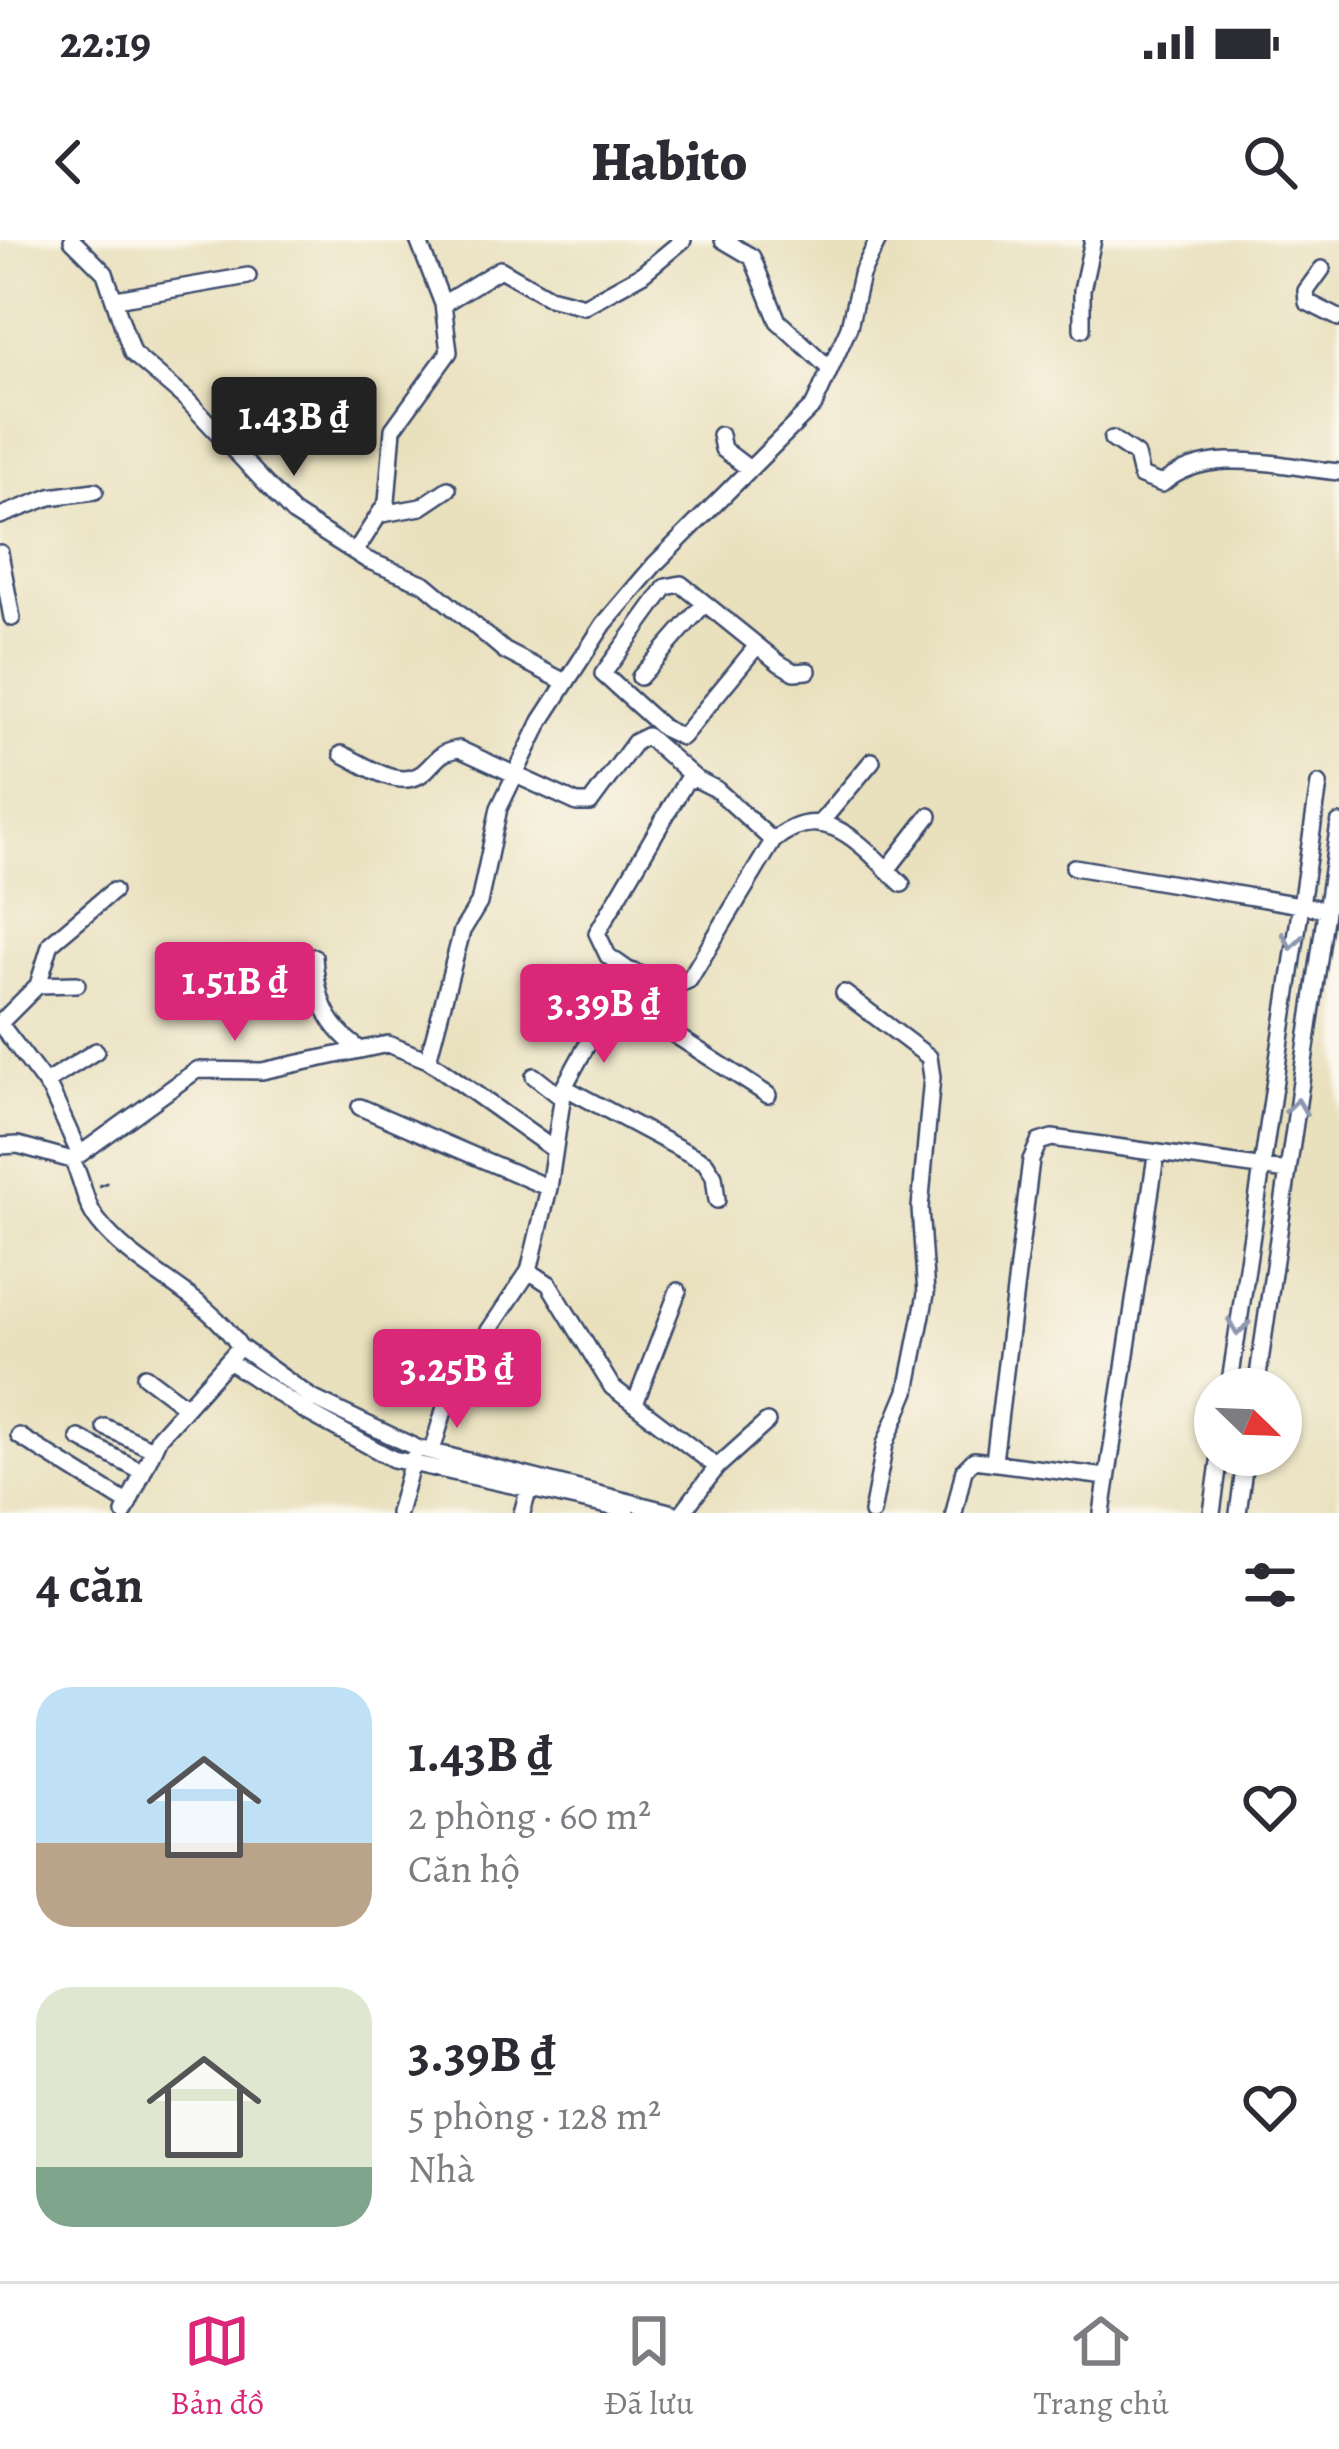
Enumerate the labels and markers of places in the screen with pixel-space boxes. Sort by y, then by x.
pin: 1.43B ₫ [183,377,405,479]
pin: 1.51B ₫ [124,942,346,1044]
pin: 3.39B ₫ [493,964,715,1066]
pin: 3.25B ₫ [346,1329,568,1431]

